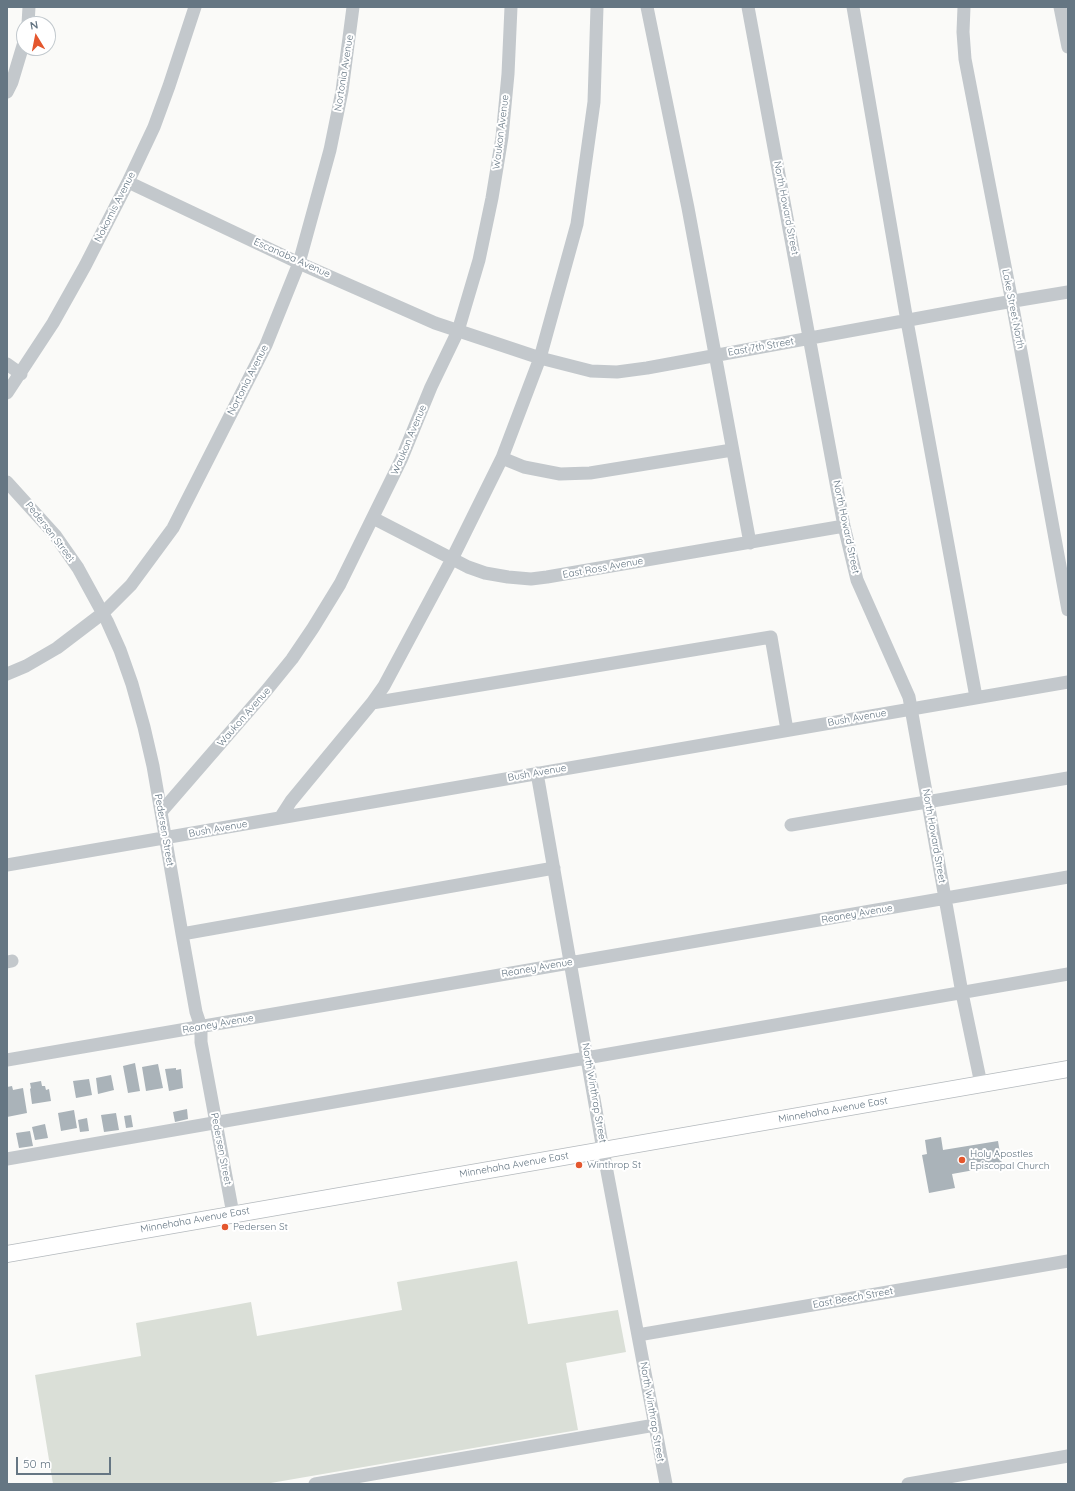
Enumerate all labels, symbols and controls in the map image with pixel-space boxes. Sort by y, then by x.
north arrow [16,16,56,56]
text: N [29,18,39,33]
street label: Nortonia Avenue [332,34,356,112]
street label: Waukon Avenue [490,94,512,170]
street label: North Howard Street [771,160,801,256]
street label: Nokomis Avenue [92,170,138,244]
street label: Escanaba Avenue [252,236,332,280]
street label: Lake Street North [999,268,1027,350]
street label: East 7th Street [727,335,795,359]
street label: Nortonia Avenue [225,343,271,417]
street label: Waukon Avenue [389,403,429,477]
street label: North Howard Street [830,479,862,575]
street label: Pedersen Street [23,499,77,565]
street label: East Ross Avenue [562,555,644,581]
street label: Waukon Avenue [215,685,273,749]
street label: Bush Avenue [827,707,887,729]
street label: Bush Avenue [507,762,567,784]
street label: North Howard Street [920,788,948,884]
street label: Pedersen Street [152,793,176,867]
street label: Bush Avenue [188,818,248,840]
street label: Reaney Avenue [820,902,894,926]
street label: Reaney Avenue [500,956,574,980]
street label: Reaney Avenue [181,1012,255,1036]
street label: North Winthrop Street [579,1042,609,1144]
street label: Minnehaha Avenue East [778,1094,888,1126]
street label: Pedersen Street [208,1112,234,1186]
place label: Holy Apostles Episcopal Church [970,1148,1049,1172]
street label: Minnehaha Avenue East [459,1149,569,1181]
marker: Holy Apostles Episcopal Church [957,1155,967,1165]
place label: Winthrop St [587,1159,641,1171]
marker: Winthrop St [574,1160,584,1170]
street label: Minnehaha Avenue East [140,1204,250,1236]
place label: Pedersen St [233,1221,288,1233]
marker: Pedersen St [220,1222,230,1232]
street label: East Beech Street [812,1285,894,1311]
street label: North Winthrop Street [637,1361,667,1463]
scale bar [18,1449,113,1475]
text: 50 m [23,1456,51,1471]

